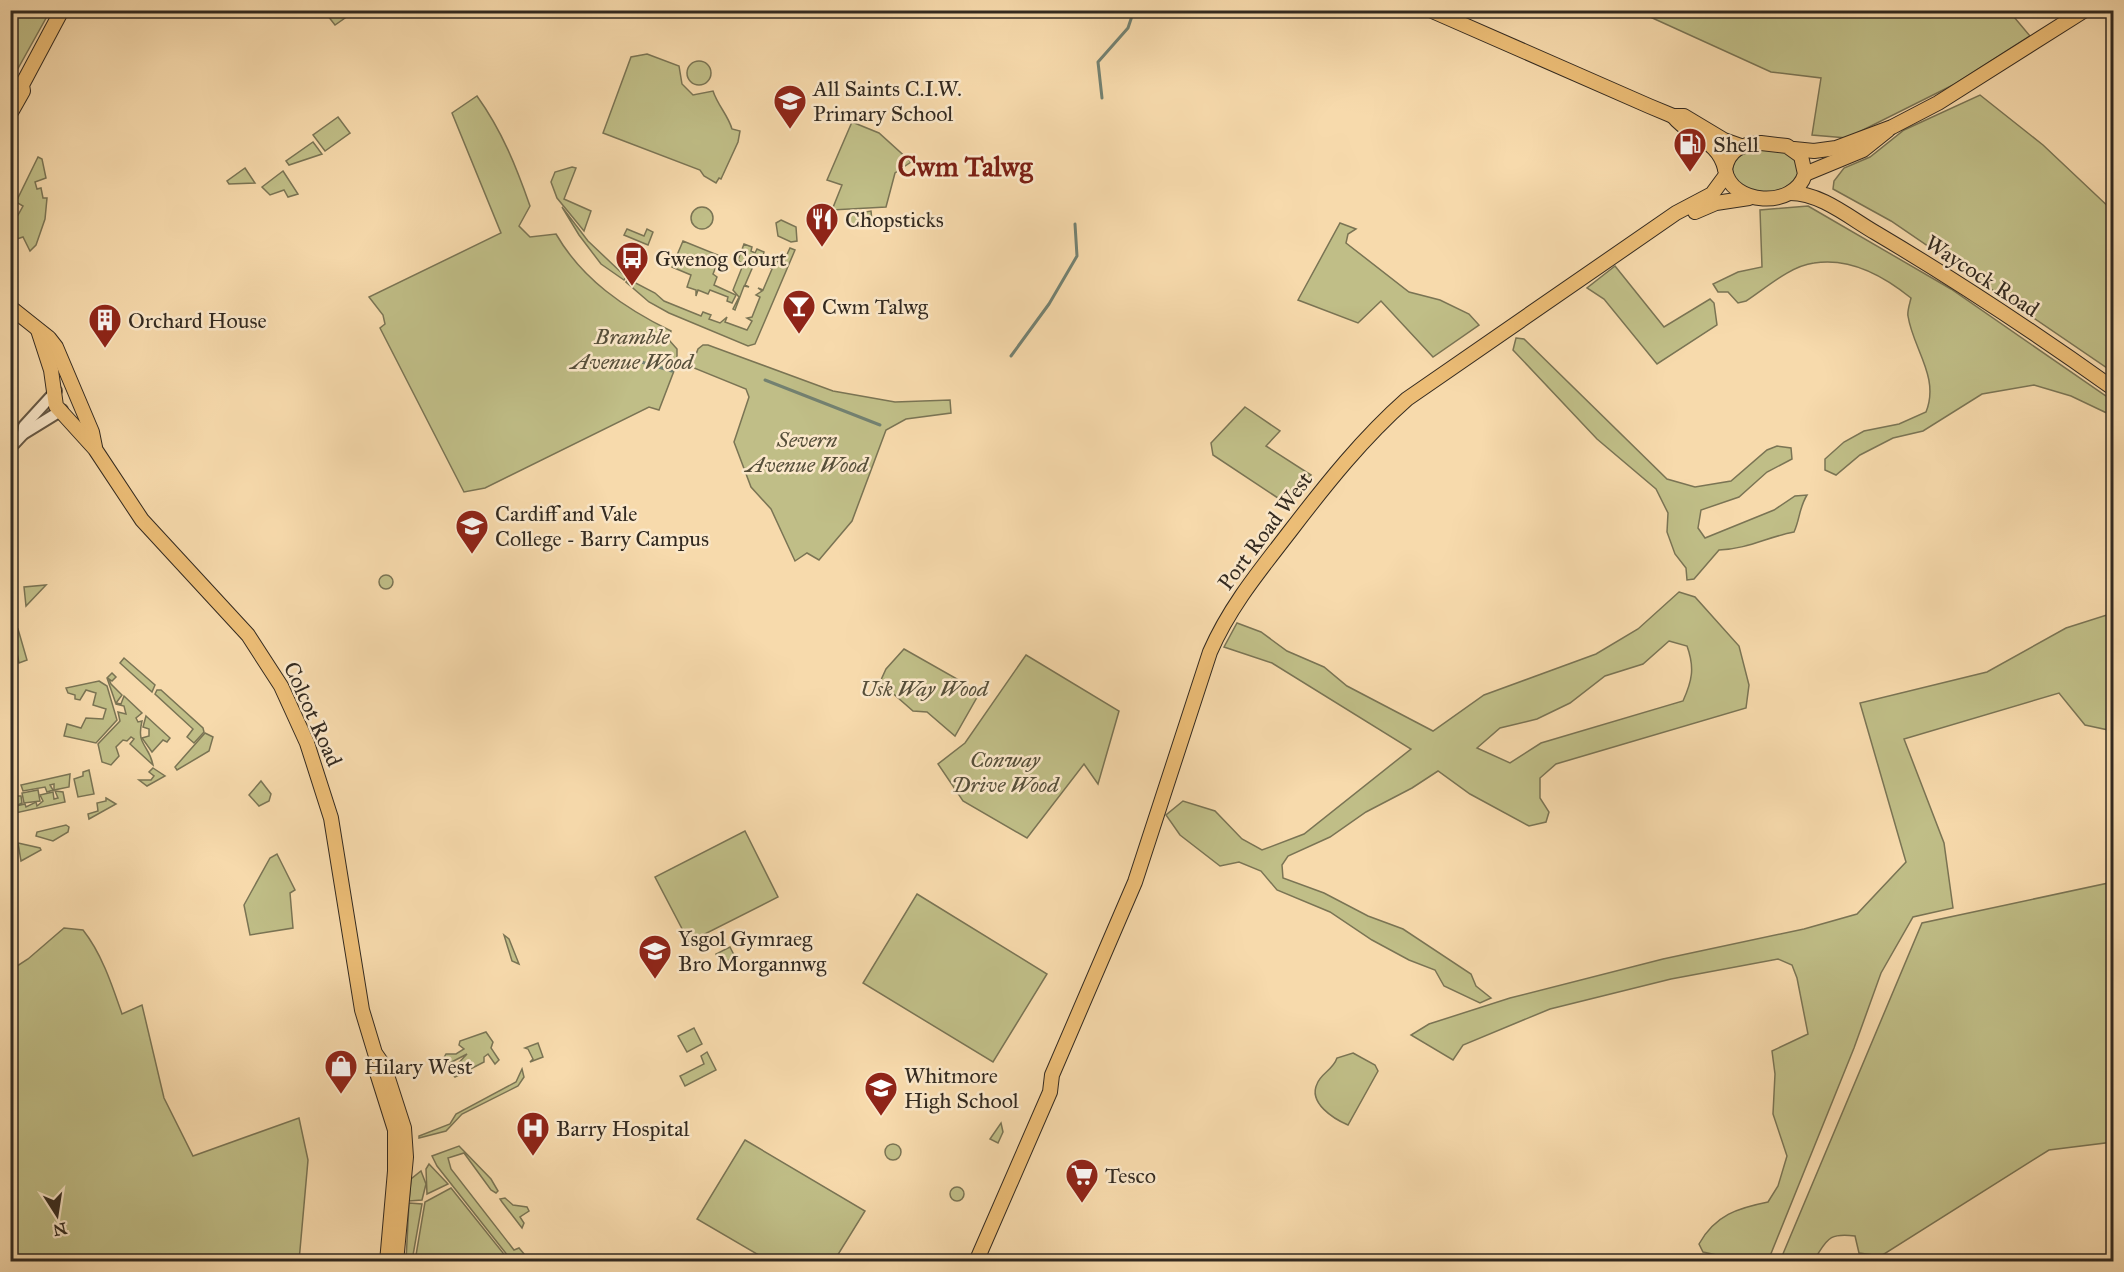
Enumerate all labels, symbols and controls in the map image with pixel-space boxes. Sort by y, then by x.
place label: All Saints C.I.W. Primary School [812,75,962,127]
school or university icon: All Saints C.I.W. Primary School [772,83,808,130]
fuel station icon: Shell [1672,126,1708,173]
place label: Shell [1713,131,1759,158]
district label: Cwm Talwg [898,149,1033,184]
restaurant icon: Chopsticks [804,201,840,248]
place label: Chopsticks [845,206,944,233]
street label: Waycock Road [1920,229,2044,323]
bus stop icon: Gwenog Court [614,240,650,287]
place label: Gwenog Court [655,245,787,272]
bar icon: Cwm Talwg [781,288,817,335]
place label: Cwm Talwg [822,293,929,320]
building icon: Orchard House [87,302,123,349]
place label: Orchard House [128,307,267,334]
park label: Bramble Avenue Wood [569,323,695,375]
park label: Severn Avenue Wood [744,426,870,478]
street label: Port Road West [1212,467,1318,595]
place label: Cardiff and Vale College - Barry Campus [495,500,709,552]
school or university icon: Cardiff and Vale College - Barry Campus [454,508,490,555]
street label: Colcot Road [278,657,348,771]
park label: Usk Way Wood [860,675,990,702]
park label: Conway Drive Wood [951,746,1060,798]
place label: Ysgol Gymraeg Bro Morgannwg [678,925,827,977]
school or university icon: Ysgol Gymraeg Bro Morgannwg [637,933,673,980]
shop icon: Hilary West [323,1048,359,1095]
place label: Hilary West [364,1053,473,1080]
place label: Whitmore High School [904,1062,1019,1114]
school or university icon: Whitmore High School [863,1070,899,1117]
hospital icon: Barry Hospital [515,1110,551,1157]
place label: Barry Hospital [556,1115,689,1142]
supermarket icon: Tesco [1064,1157,1100,1204]
place label: Tesco [1105,1162,1156,1189]
north arrow [27,1185,87,1245]
text: N [51,1218,69,1240]

